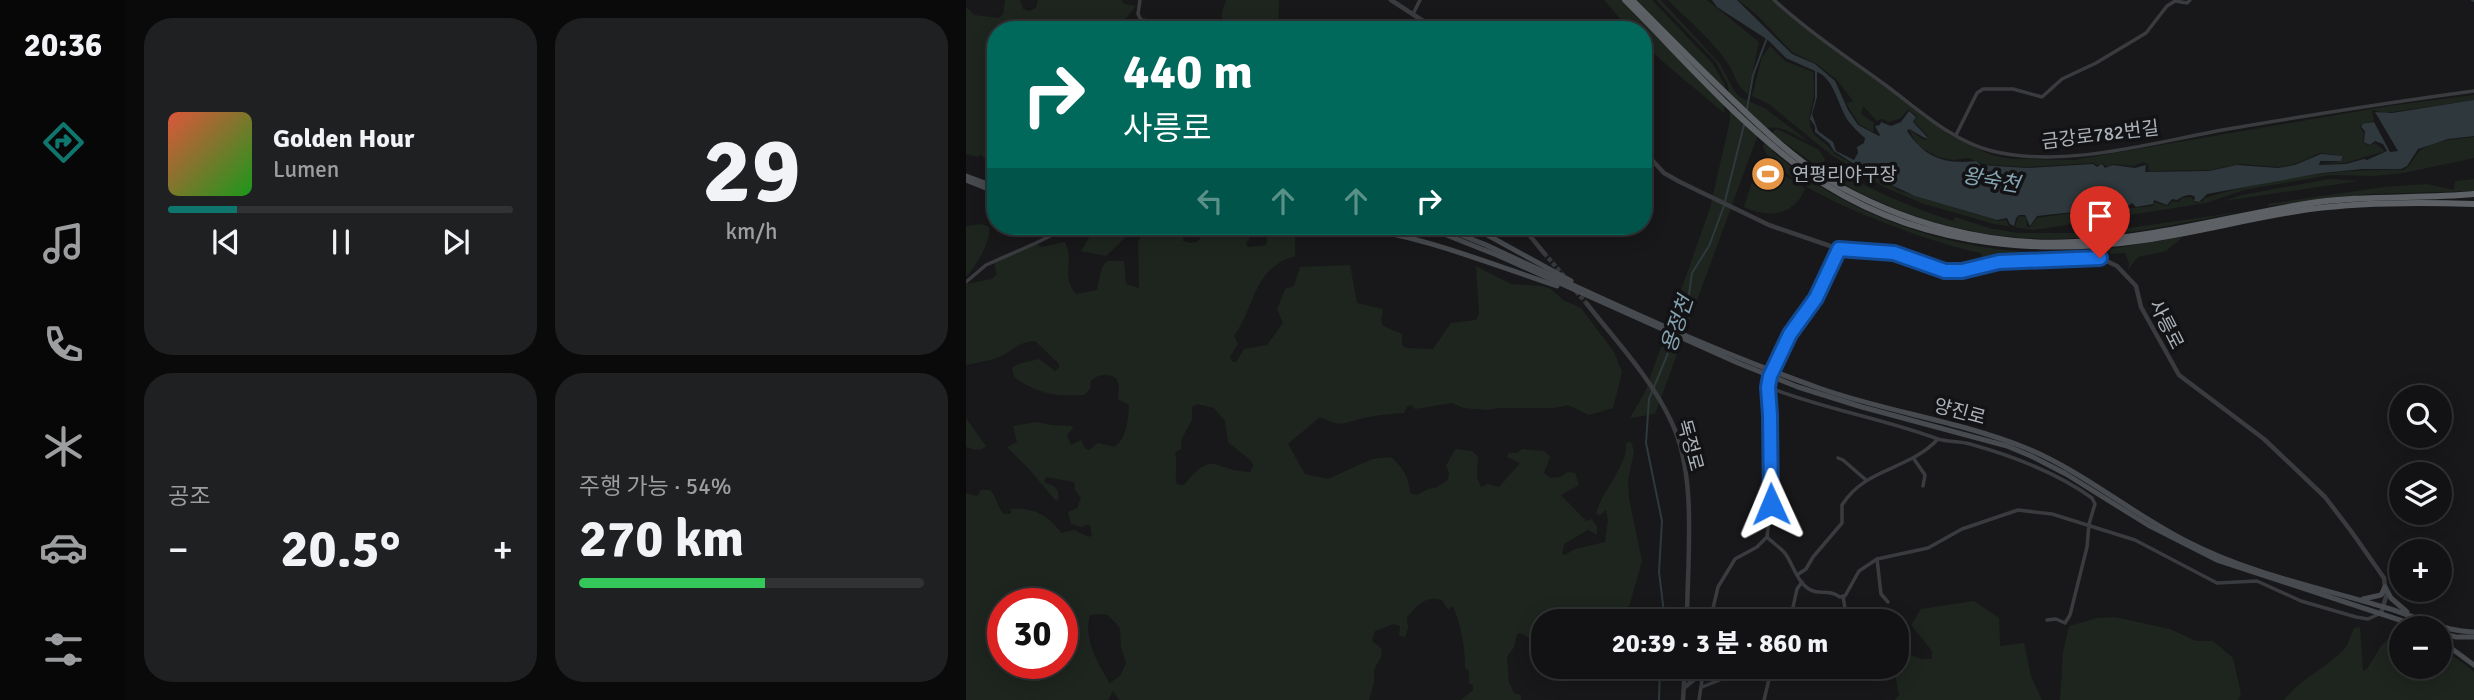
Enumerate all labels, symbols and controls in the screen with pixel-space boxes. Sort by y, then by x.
text: 20:36 [24,26,102,65]
text: 440 m [1123,42,1253,102]
icon: right [1008,49,1099,140]
text: 사릉로 [1123,109,1211,148]
text: 29 [702,115,801,228]
street label: 금강로782번길 [2040,116,2160,154]
icon: directions [39,118,88,167]
text: Golden Hour [273,123,414,155]
text: Lumen [273,155,339,184]
sports icon: 연평리야구장 [1749,155,1787,193]
water label: 왕숙천 [1960,162,2024,198]
place label: 연평리야구장 [1792,163,1897,187]
icon: left [1191,182,1229,220]
icon: ahead [1264,182,1302,220]
icon: ahead [1337,182,1375,220]
icon: right [1410,182,1448,220]
pin [2070,186,2130,258]
icon: arrive [2081,197,2119,235]
text: km/h [725,217,778,246]
icon: music [39,219,88,268]
icon: previous [207,223,245,261]
icon: pause [322,223,360,261]
icon: next [437,223,475,261]
water label: 용정천 [1655,290,1700,356]
street label: 사릉로 [2144,296,2189,353]
icon: phone [39,320,88,369]
map controls [2389,385,2452,679]
button: search [2389,385,2452,448]
street label: 양진로 [1931,394,1988,430]
street label: 독정로 [1672,417,1708,474]
icon: climate [39,422,88,471]
button: layers [2389,462,2452,525]
position arrow [1734,467,1808,541]
text: 주행 가능 · 54% [579,472,732,501]
text: 공조 [168,482,210,511]
text: 270 km [579,507,744,571]
text: 20.5° [281,517,400,581]
icon: car [39,523,88,572]
text: − [168,526,189,573]
text: + [492,526,513,573]
button: + [2389,539,2452,602]
speed limit sign: 30 [987,588,1078,679]
button: − [2389,616,2452,679]
icon: filters [39,625,88,674]
text: 20:39 · 3 분 · 860 m [1612,628,1828,660]

